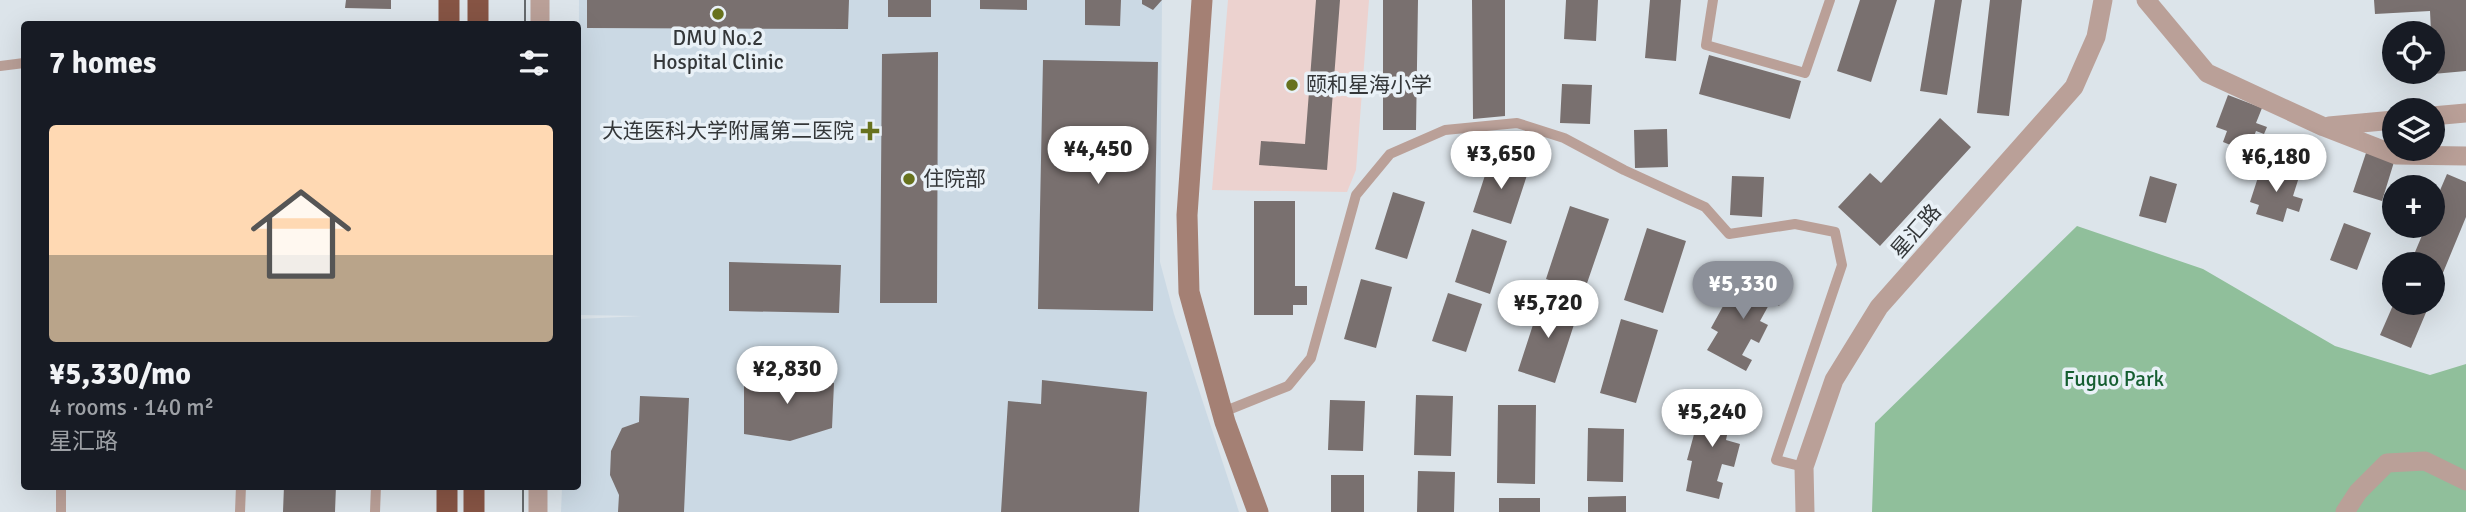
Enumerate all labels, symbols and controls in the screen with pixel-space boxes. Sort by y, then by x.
marker: DMU No.2 Hospital Clinic [710,6,726,22]
map controls [2382,21,2445,315]
button: locate [2382,21,2445,84]
place label: DMU No.2 Hospital Clinic [652,25,784,75]
icon: filters [515,44,553,82]
text: 7 homes [49,45,156,82]
place label: 颐和星海小学 [1306,72,1432,98]
marker: 颐和星海小学 [1284,77,1300,93]
button: layers [2382,98,2445,161]
place label: 大连医科大学附属第二医院 [602,118,854,144]
marker: 大连医科大学附属第二医院 [860,121,880,141]
pin: ¥4,450 [1041,127,1155,186]
pin: ¥3,650 [1444,132,1558,191]
text: ¥4,450 [1064,134,1132,163]
pin: ¥6,180 [2219,134,2333,194]
text: ¥3,650 [1467,139,1535,168]
text: ¥6,180 [2242,142,2310,171]
place label: 住院部 [923,166,986,192]
icon: home [238,171,364,297]
marker: 住院部 [901,171,917,187]
button: + [2382,175,2445,238]
street label: 星汇路 [1886,199,1946,263]
button: − [2382,252,2445,315]
pin: ¥5,330 [1686,262,1800,321]
text: ¥5,330 [1709,269,1777,298]
pin: ¥5,720 [1491,280,1605,340]
text: ¥5,720 [1514,288,1582,317]
pin: ¥2,830 [730,346,844,406]
text: ¥2,830 [753,354,821,383]
text: ¥5,330/mo [49,356,191,393]
park label: Fuguo Park [2064,366,2165,392]
pin: ¥5,240 [1655,390,1769,449]
text: 4 rooms · 140 m² [49,393,214,422]
text: ¥5,240 [1678,397,1746,426]
text: 星汇路 [49,427,118,456]

